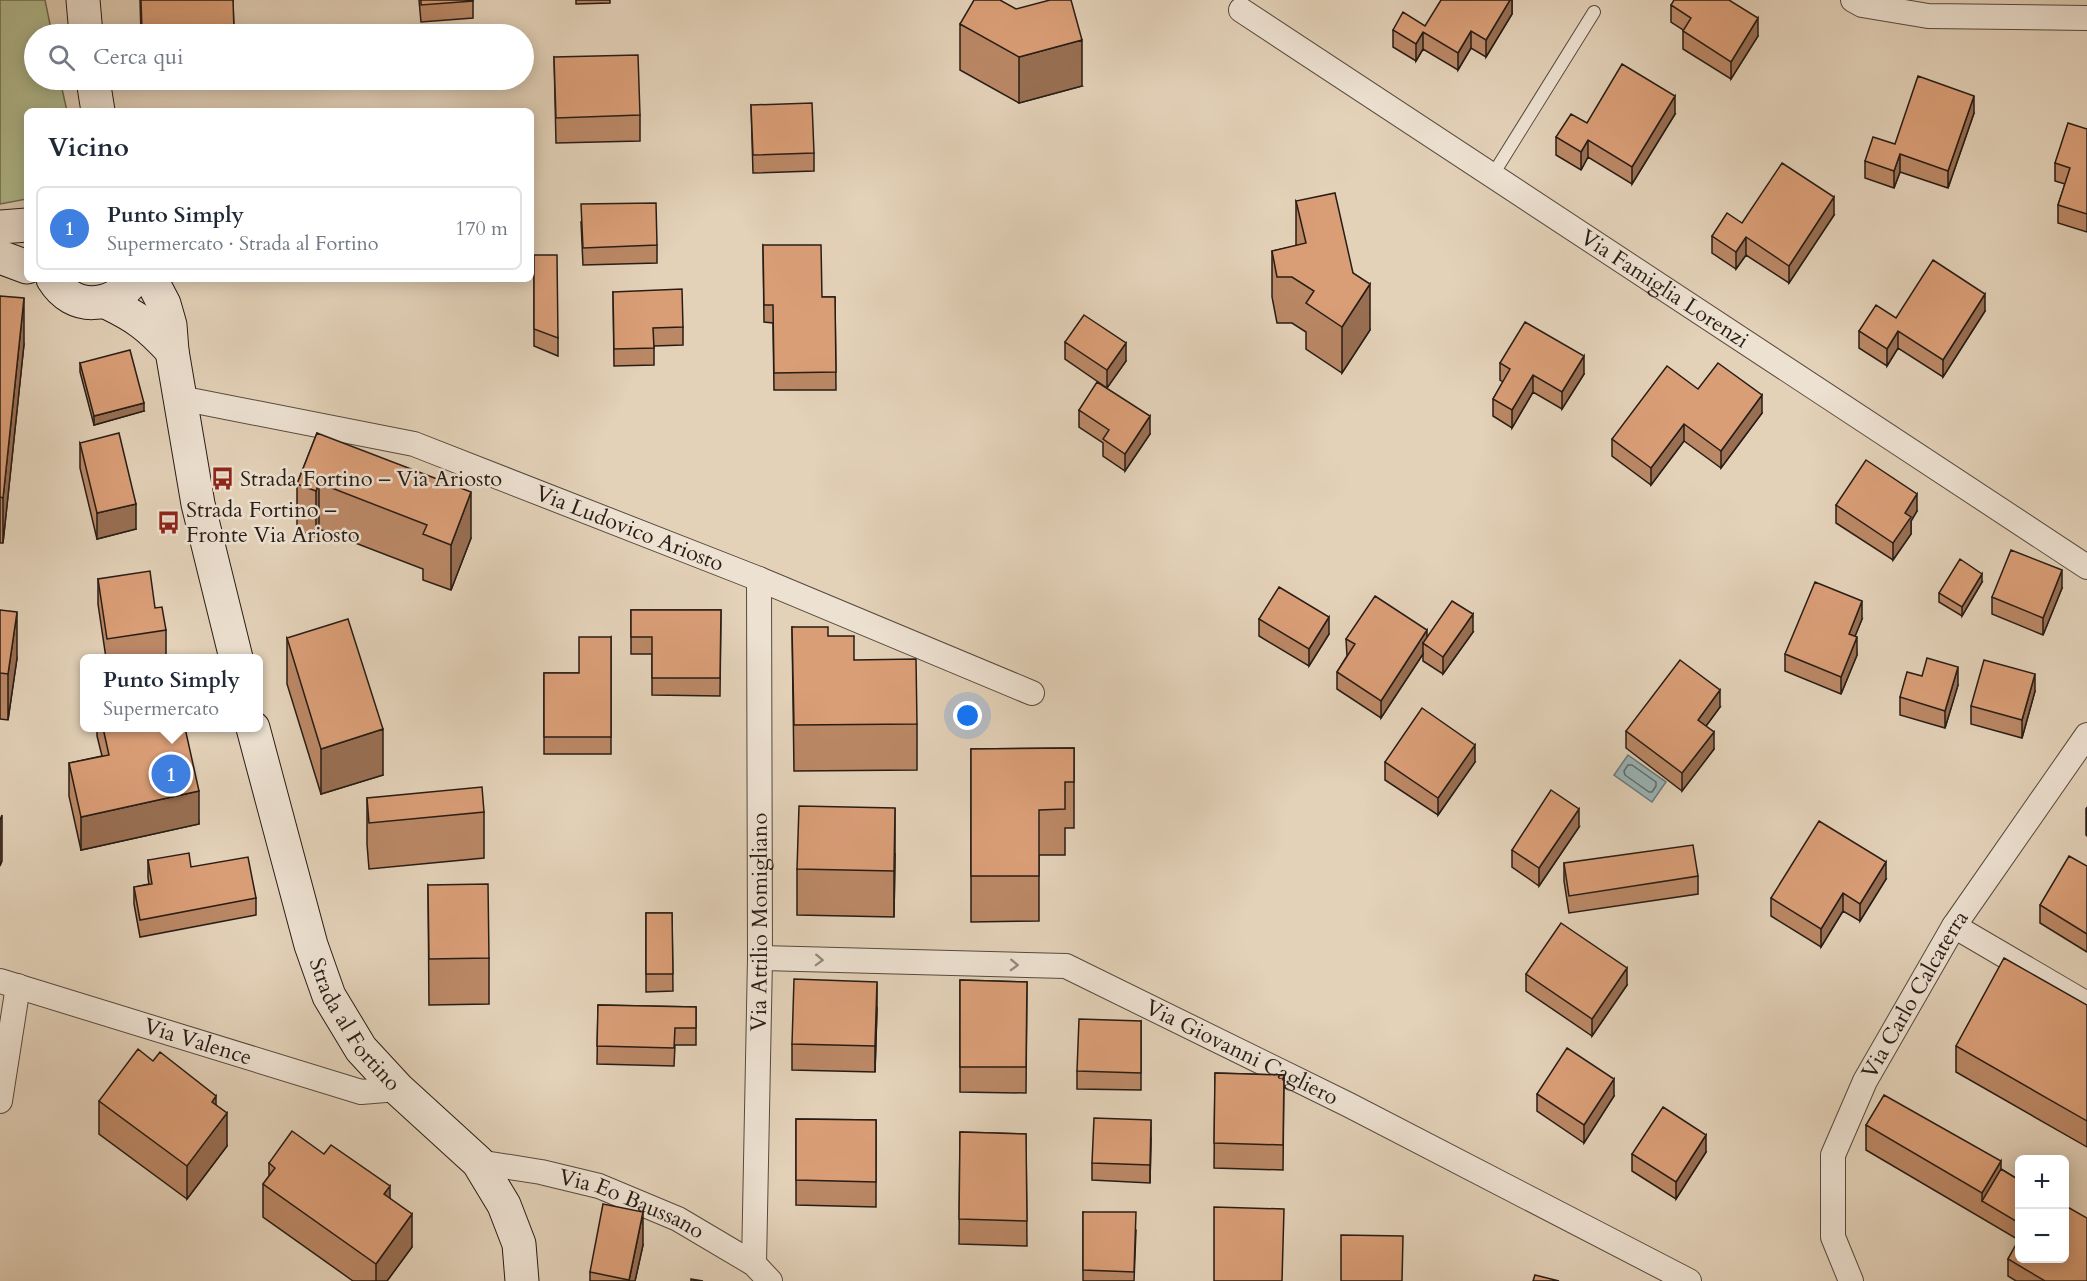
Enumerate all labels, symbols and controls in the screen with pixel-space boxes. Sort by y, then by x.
search box [24,24,534,90]
icon: search [45,41,78,74]
text: Cerca qui [93,42,183,72]
text: Vicino [48,130,129,165]
text: Punto Simply [107,200,244,230]
text: 1 [64,215,75,242]
text: 170 m [455,215,508,242]
street label: Via Famiglia Lorenzi [1574,222,1755,355]
text: Supermercato · Strada al Fortino [107,230,379,257]
place label: Strada Fortino – Via Ariosto [240,464,502,494]
bus stop icon: Strada Fortino – Via Ariosto [209,466,235,492]
street label: Via Ludovico Ariosto [531,478,728,579]
place label: Strada Fortino – Fronte Via Ariosto [186,495,360,550]
bus stop icon: Strada Fortino – Fronte Via Ariosto [155,510,181,536]
popup [80,654,263,732]
text: Punto Simply [103,665,240,695]
text: Supermercato [103,695,219,722]
your location [953,701,982,730]
pin: 1 [152,752,190,796]
street label: Via Attilio Momigliano [744,813,775,1032]
street label: Via Carlo Calcaterra [1854,904,1976,1084]
one-way arrow [814,953,823,966]
street label: Strada al Fortino [302,954,408,1098]
one-way arrow [1009,958,1018,971]
street label: Via Giovanni Cagliero [1140,992,1343,1112]
street label: Via Valence [140,1011,256,1073]
map controls [2015,1155,2069,1263]
button: + [2015,1155,2069,1209]
street label: Via Eo Baussano [556,1162,710,1246]
button: − [2015,1209,2069,1263]

